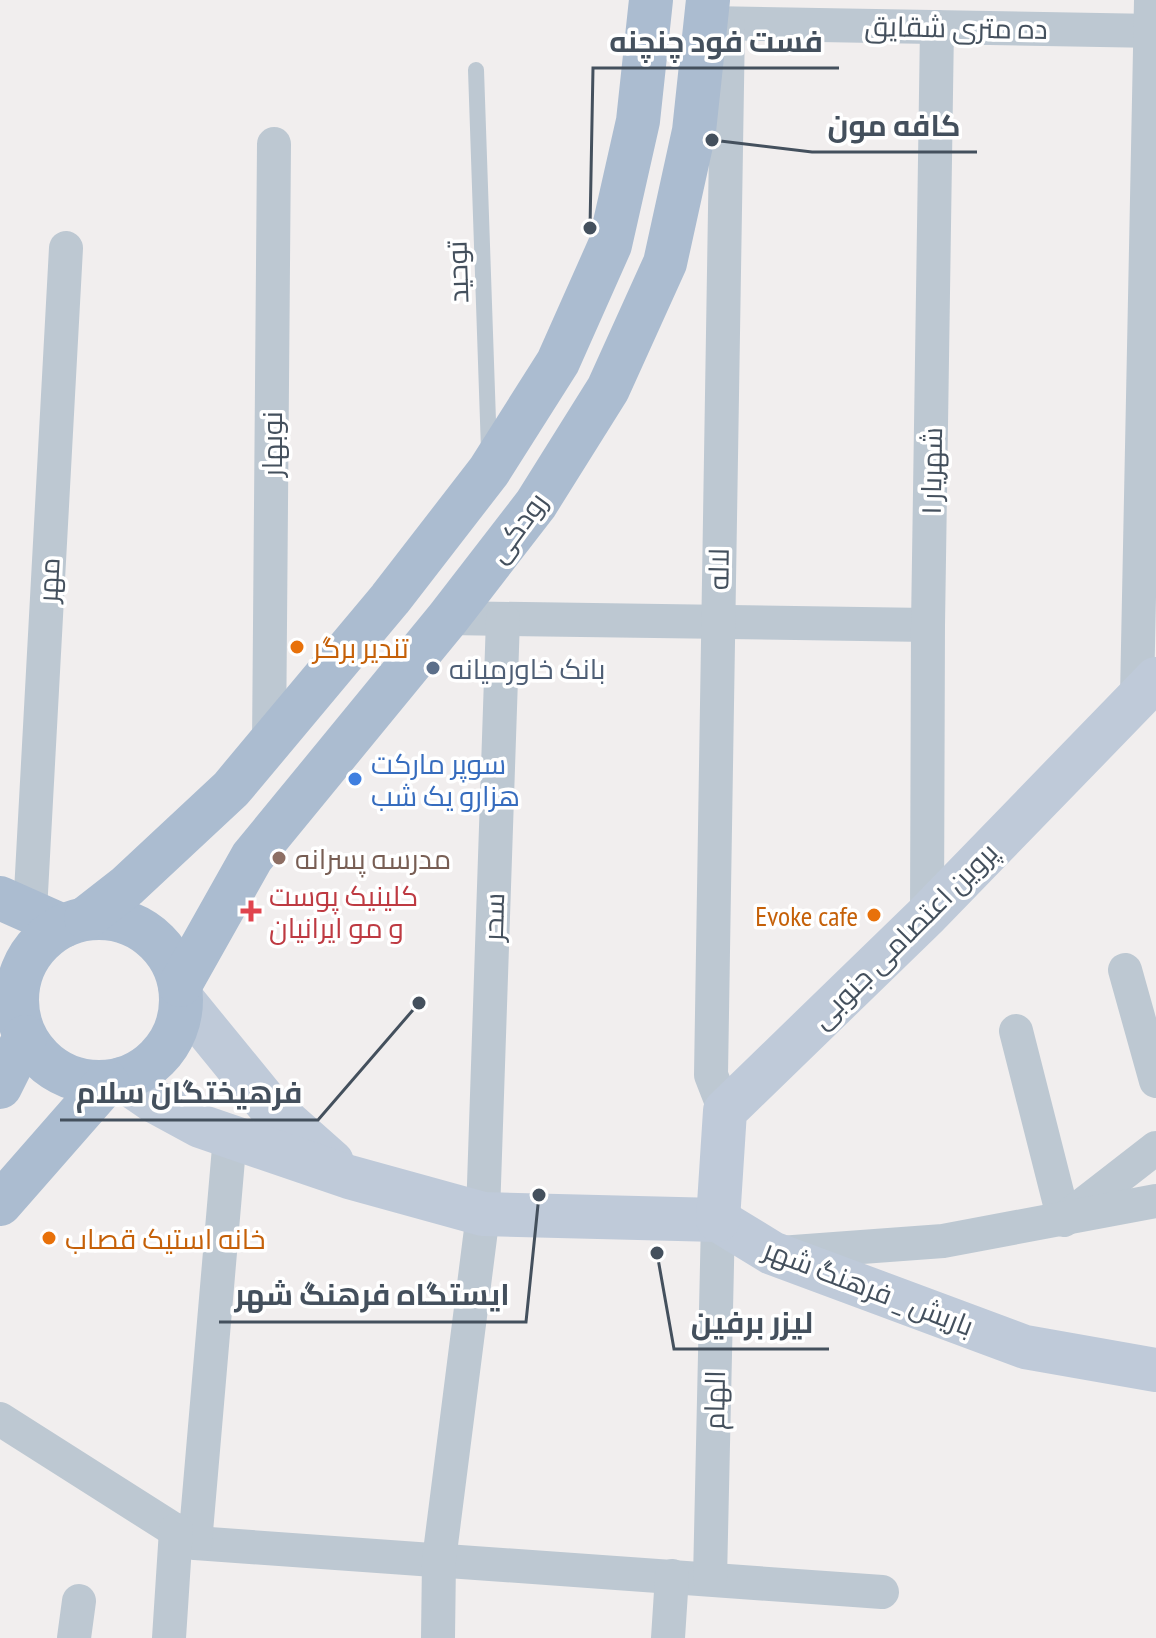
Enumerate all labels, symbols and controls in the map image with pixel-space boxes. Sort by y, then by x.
street label: ده متری شقایق [864,7,1048,47]
callout: فست فود چنچنه [593,14,839,68]
text: فست فود چنچنه [609,21,823,63]
callout: کافه مون [812,98,977,152]
text: کافه مون [828,105,960,144]
street label: توحید [437,240,477,304]
street label: نوبهار [253,411,290,479]
street label: شهریار ۱ [912,427,950,515]
street label: رودکى [479,484,555,570]
street label: لاله [699,548,737,590]
street label: مهر [28,557,68,605]
place label: تندیر برگر [311,629,409,666]
marker: تندیر برگر [288,638,306,656]
place label: بانک خاورمیانه [449,650,606,687]
marker: بانک خاورمیانه [424,659,442,677]
place label: سوپر مارکت هزارو یک شب [371,745,520,814]
marker: سوپر مارکت هزارو یک شب [346,770,364,788]
street label: پروین اعتصامی جنوبی [803,833,1006,1037]
place label: مدرسه پسرانه [295,840,451,878]
marker: مدرسه پسرانه [270,849,288,867]
place label: کلینیک پوست و مو ایرانیان [269,877,418,946]
street label: سحر [474,892,512,944]
place label: Evoke cafe [755,897,858,934]
marker: کلینیک پوست و مو ایرانیان [240,900,262,922]
marker: Evoke cafe [865,906,883,924]
callout: فرهیختگان سلام [60,1066,318,1120]
text: فرهیختگان سلام [76,1072,302,1113]
place label: خانه استیک قصاب [65,1220,266,1257]
marker: خانه استیک قصاب [40,1229,58,1247]
street label: باریش _ فرهنگ شهر [757,1229,979,1344]
callout: ایستگاه فرهنگ شهر [219,1268,526,1322]
text: ایستگاه فرهنگ شهر [233,1274,510,1313]
callout: لیزر برفین [674,1295,829,1349]
text: لیزر برفین [691,1302,813,1341]
street label: الهام [695,1370,735,1430]

